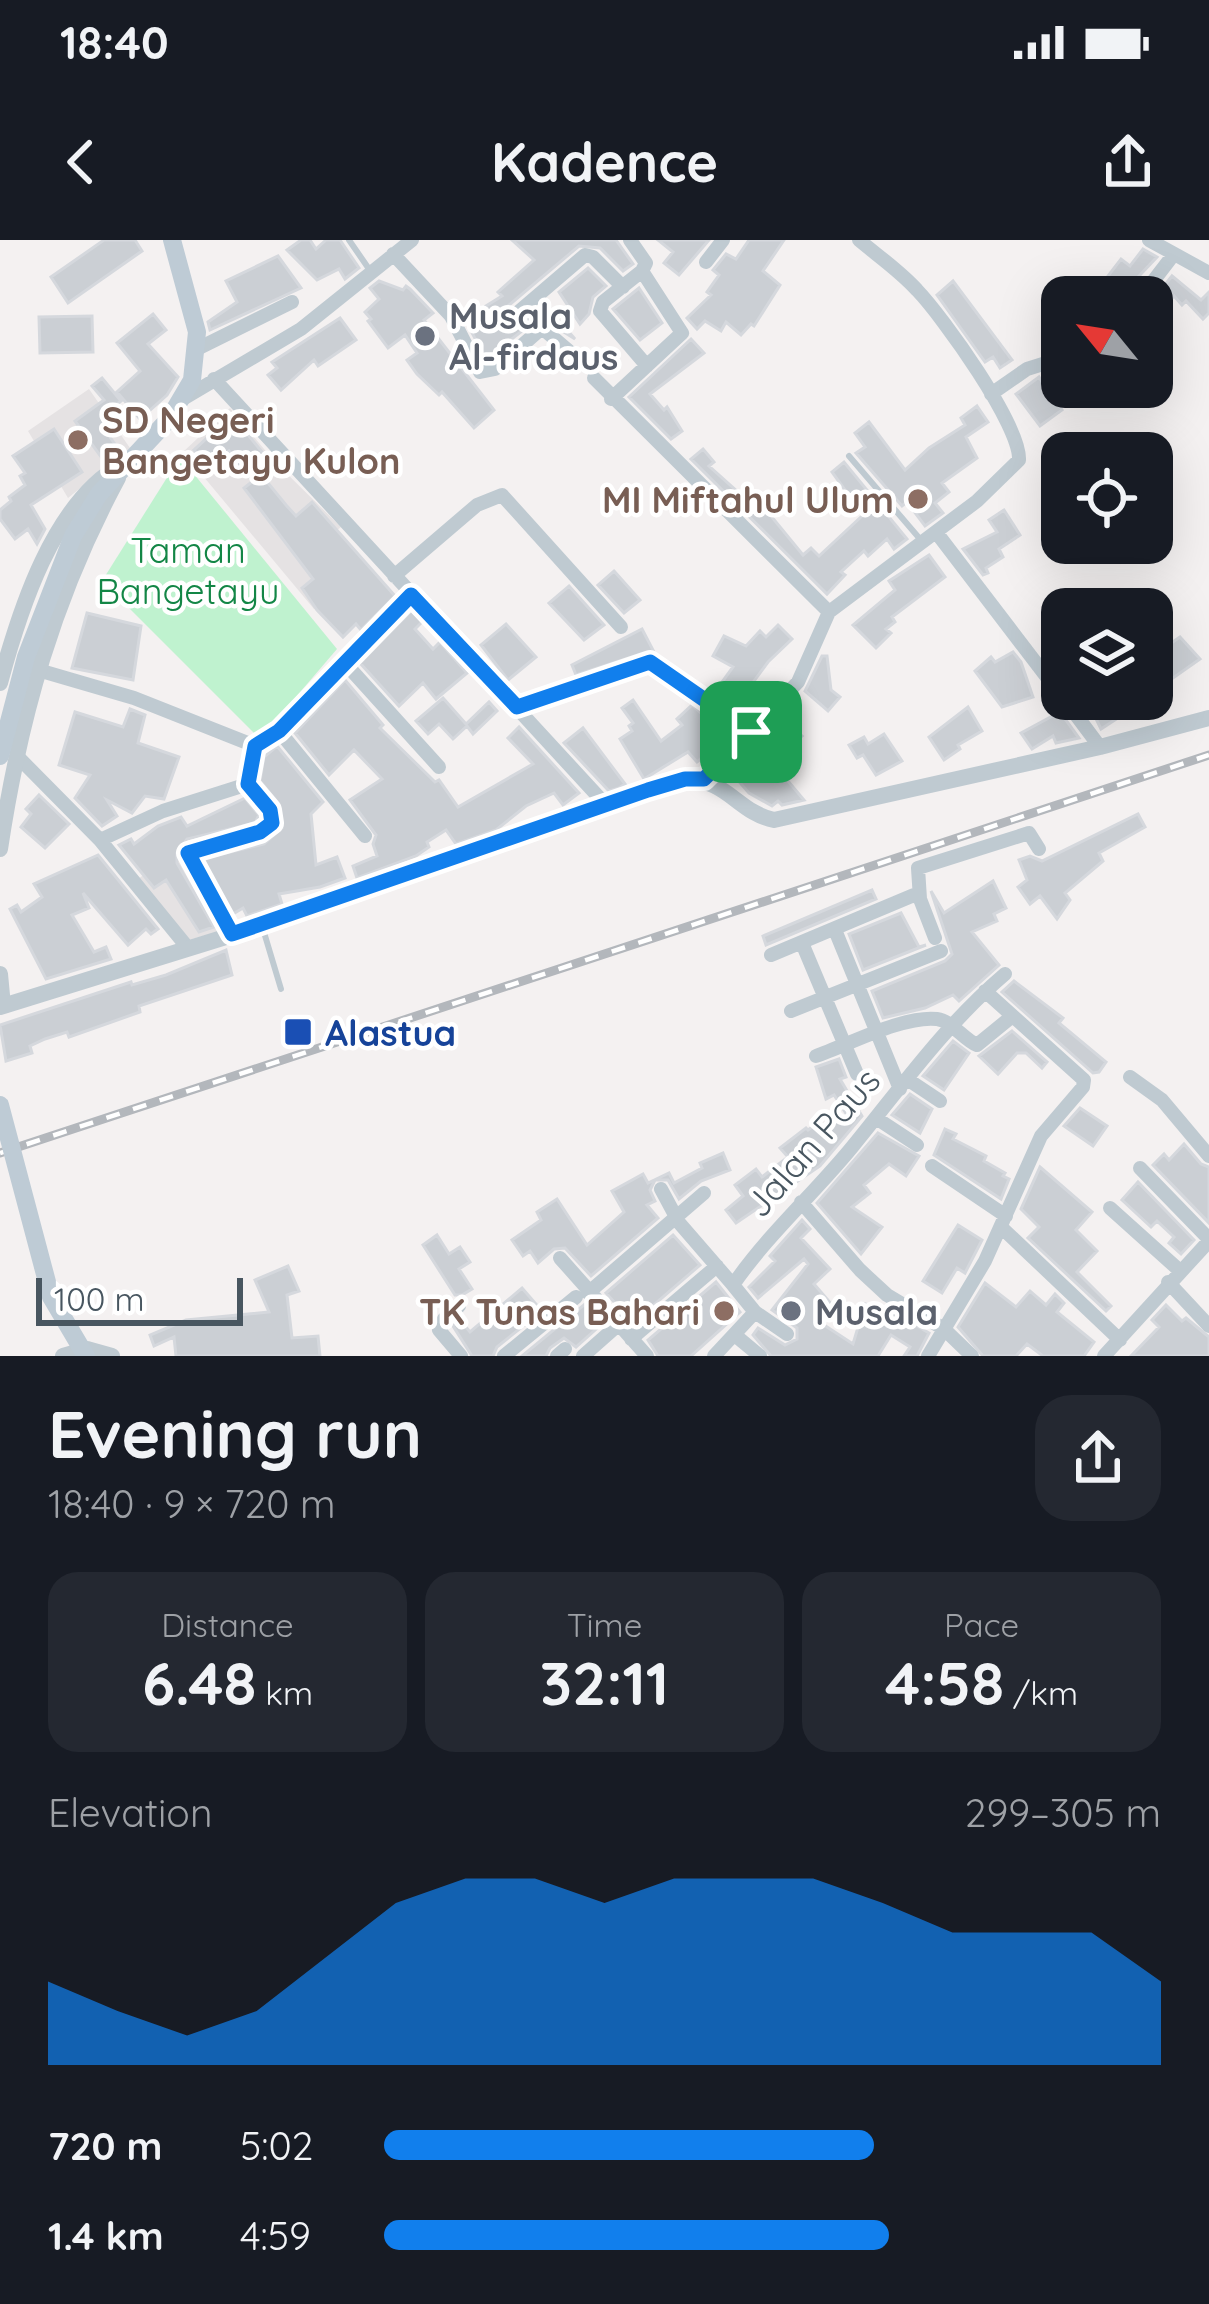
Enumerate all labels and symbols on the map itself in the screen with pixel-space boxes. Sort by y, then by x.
north arrow [1041,276,1173,408]
place label: Musala Al-firdaus [449,293,618,379]
marker: Musala Al-firdaus [412,323,438,349]
place label: SD Negeri Bangetayu Kulon [102,397,400,483]
marker: SD Negeri Bangetayu Kulon [65,427,91,453]
place label: MI Miftahul Ulum [602,477,894,522]
marker: MI Miftahul Ulum [905,486,931,512]
park label: Taman Bangetayu [96,527,280,613]
pin [700,681,802,783]
place label: Alastua [325,1010,456,1055]
marker: Alastua [282,1016,314,1048]
street label: Jalan Paus [735,1058,889,1226]
scale bar [36,1272,243,1325]
place label: TK Tunas Bahari [419,1289,700,1334]
place label: Musala [815,1289,938,1334]
marker: TK Tunas Bahari [711,1298,737,1324]
marker: Musala [778,1298,804,1324]

